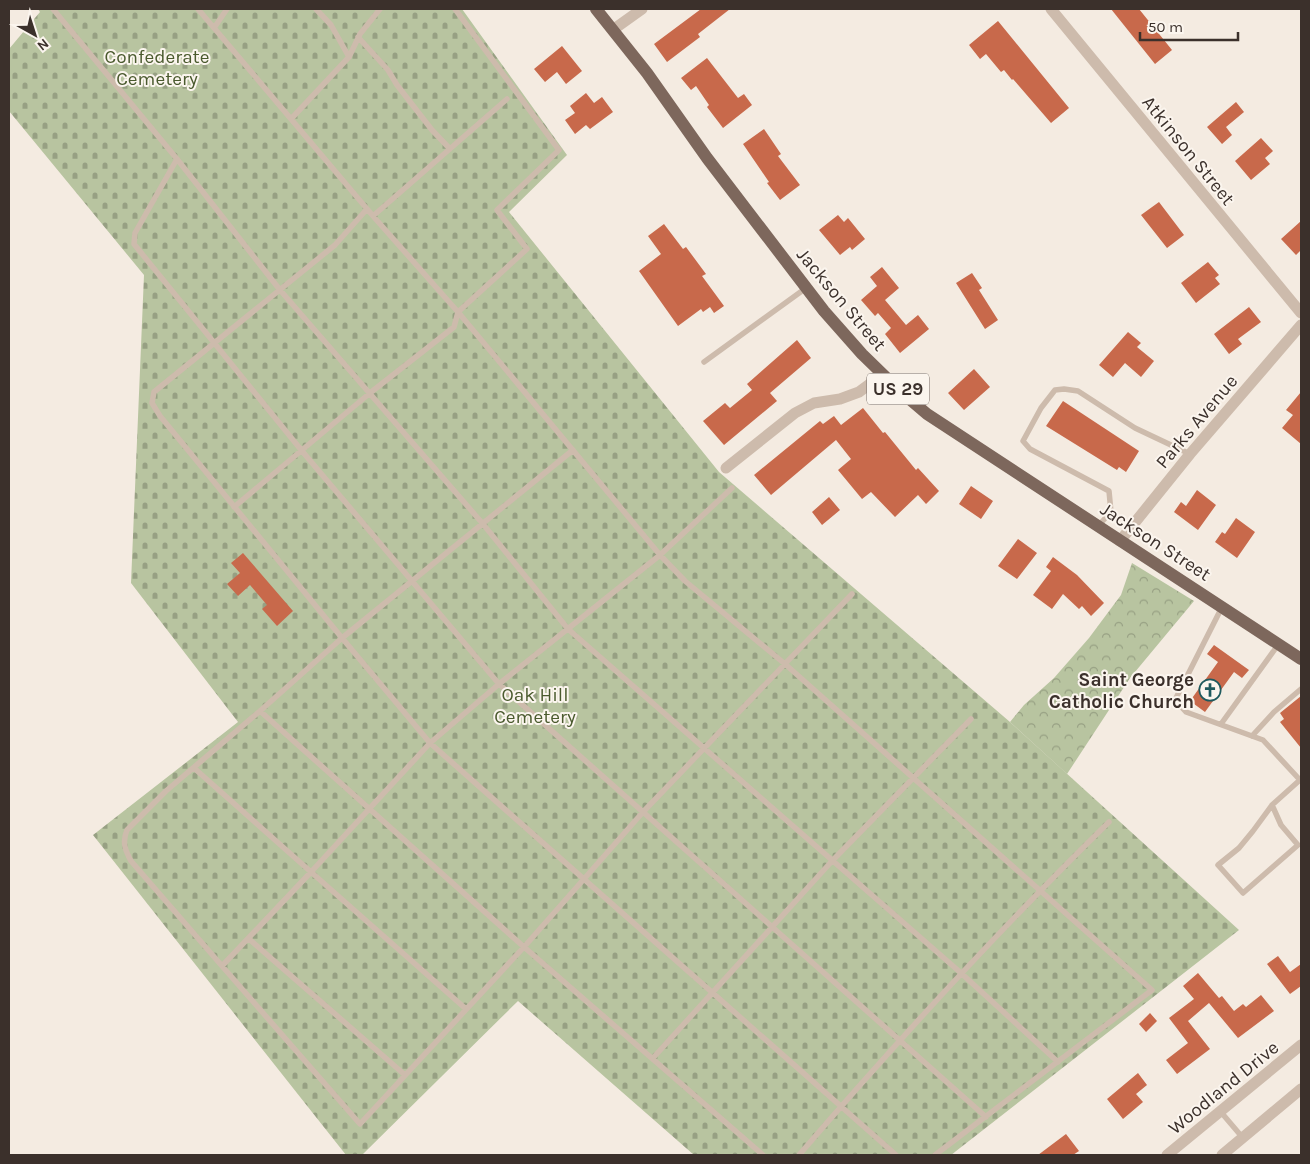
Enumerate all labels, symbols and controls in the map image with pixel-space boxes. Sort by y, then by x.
north arrow [10,10,60,60]
scale bar [1140,10,1238,42]
text: 50 m [1148,18,1183,36]
text: N [34,35,52,54]
park label: Confederate Cemetery [104,46,210,90]
street label: Atkinson Street [1137,91,1239,210]
street label: Jackson Street [792,244,891,355]
street label: Parks Avenue [1151,370,1242,473]
road number: US 29 [867,374,929,404]
street label: Jackson Street [1096,498,1215,586]
place label: Saint George Catholic Church [1049,669,1194,713]
church icon: Saint George Catholic Church [1198,678,1222,702]
park label: Oak Hill Cemetery [494,684,576,728]
street label: Woodland Drive [1164,1036,1283,1139]

